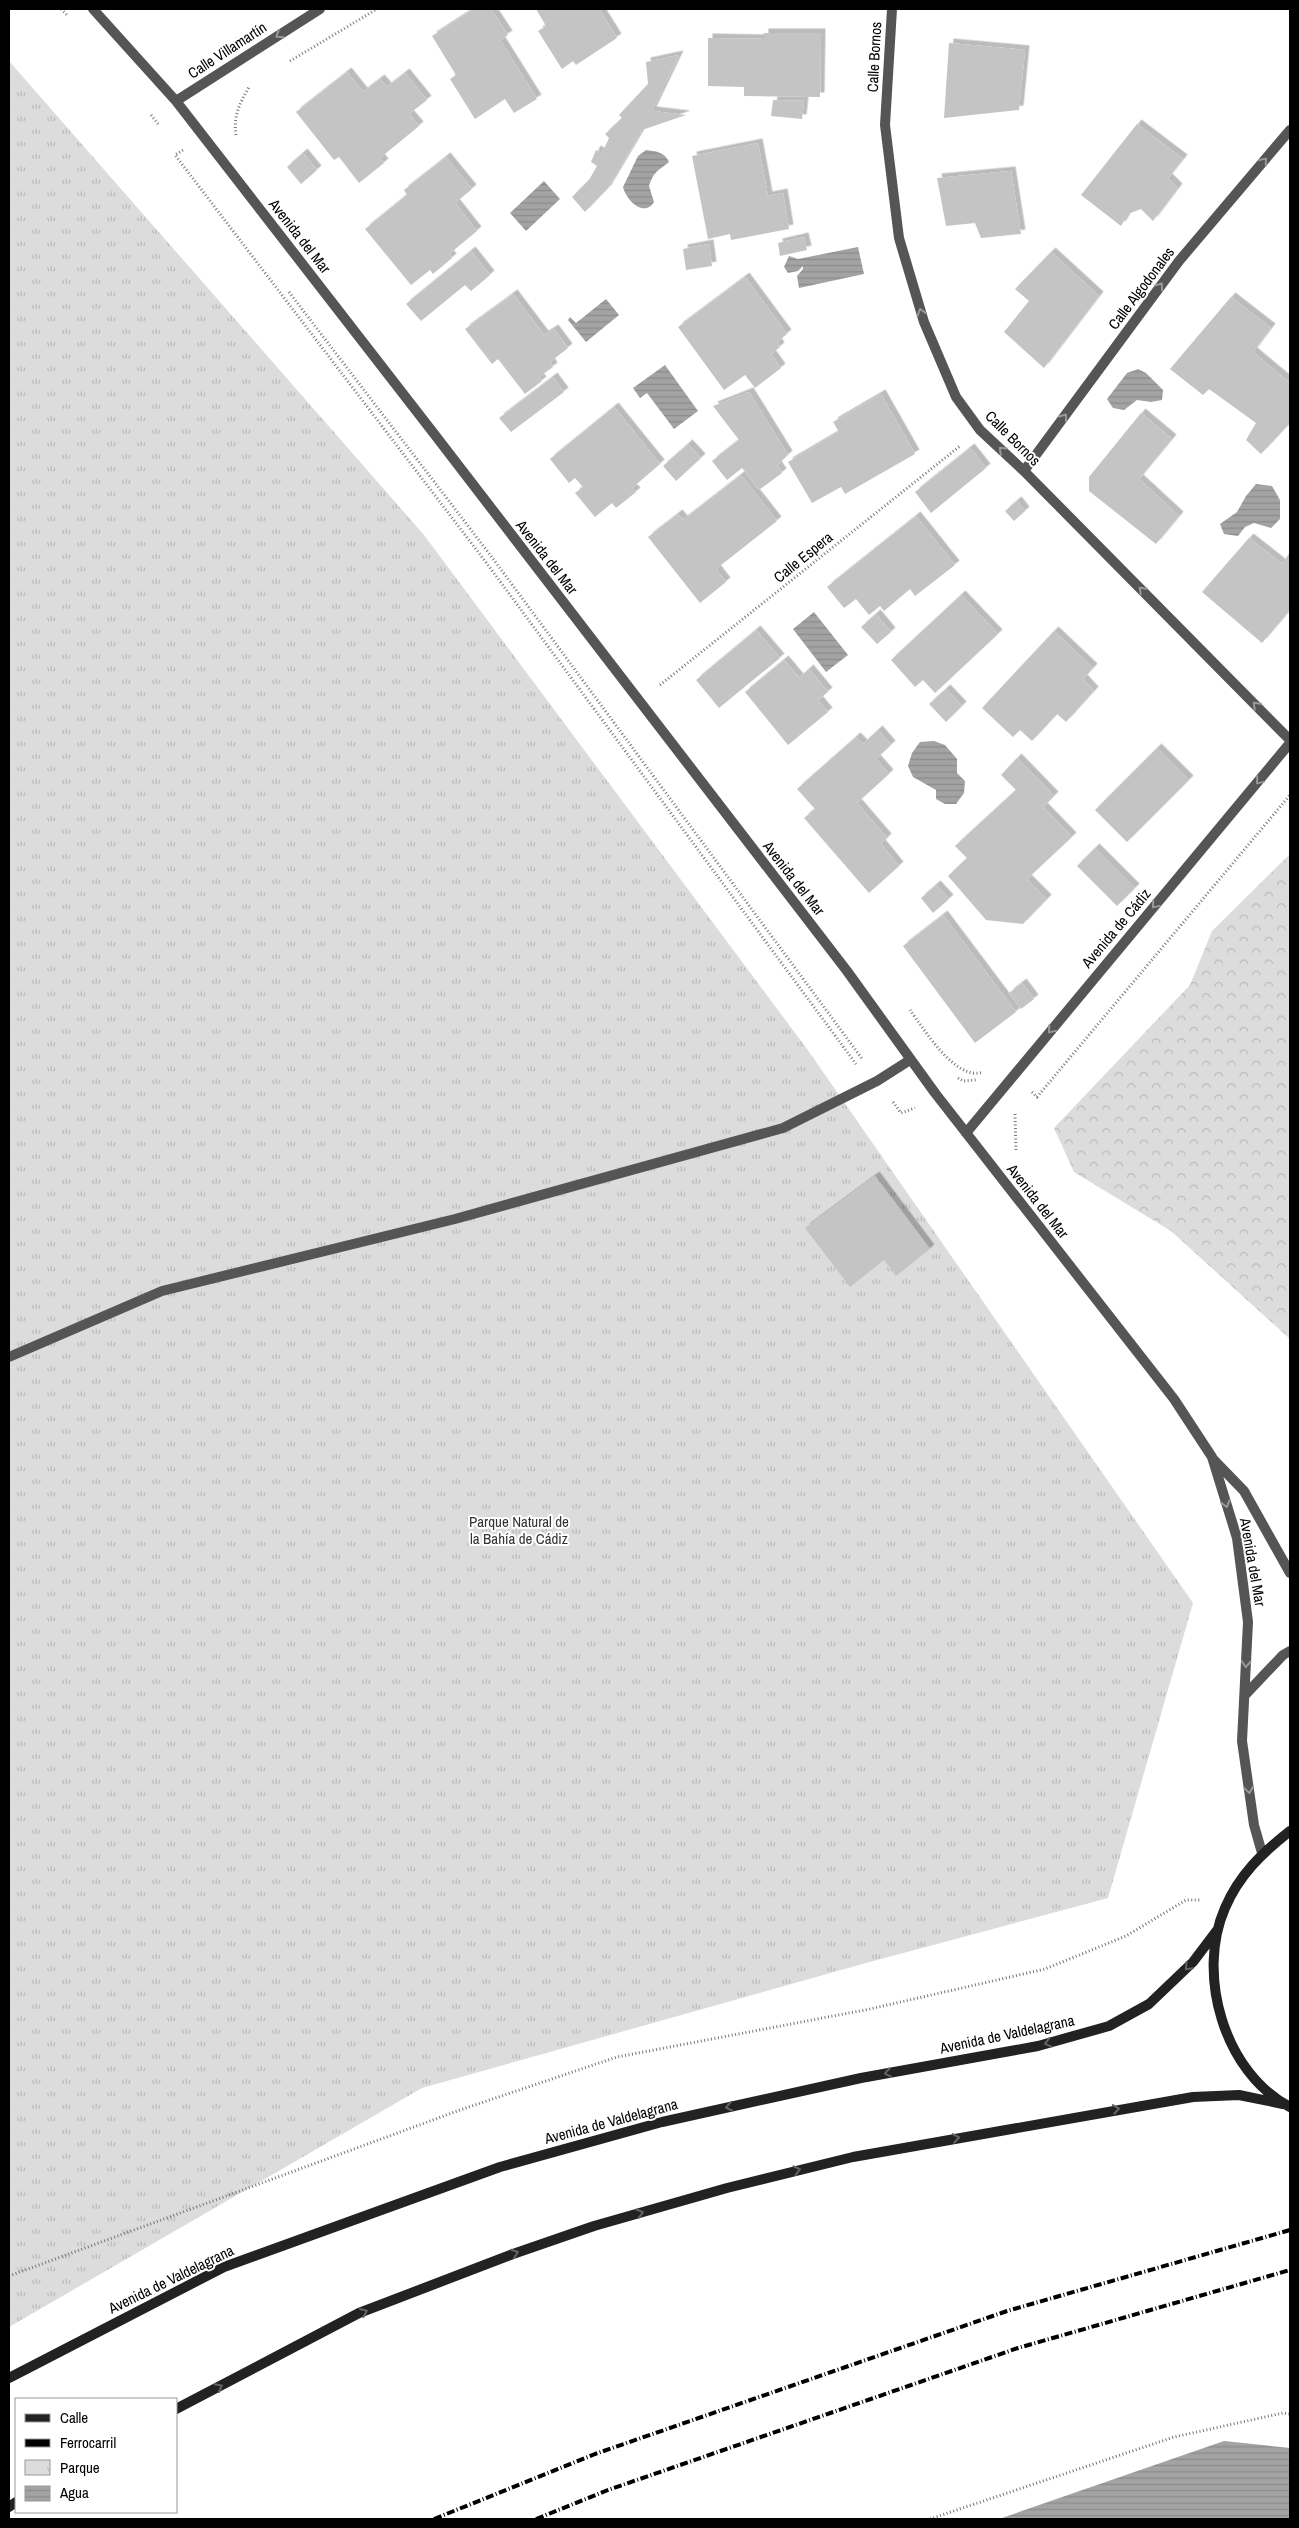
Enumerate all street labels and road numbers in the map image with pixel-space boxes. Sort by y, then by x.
street label: Calle Villamartín [184,17,270,83]
street label: Calle Bornos [862,21,886,93]
street label: Avenida del Mar [264,194,336,278]
street label: Calle Algodonales [1103,242,1179,334]
street label: Calle Bornos [981,406,1045,470]
street label: Avenida del Mar [511,515,583,599]
street label: Calle Espera [769,527,837,587]
street label: Avenida del Mar [758,836,830,920]
street label: Avenida de Cádiz [1076,884,1155,973]
street label: Avenida del Mar [1002,1159,1074,1243]
street label: Avenida del Mar [1235,1515,1271,1608]
street label: Avenida de Valdelagrana [937,2009,1076,2059]
street label: Avenida de Valdelagrana [541,2093,680,2149]
street label: Avenida de Valdelagrana [104,2239,237,2319]

